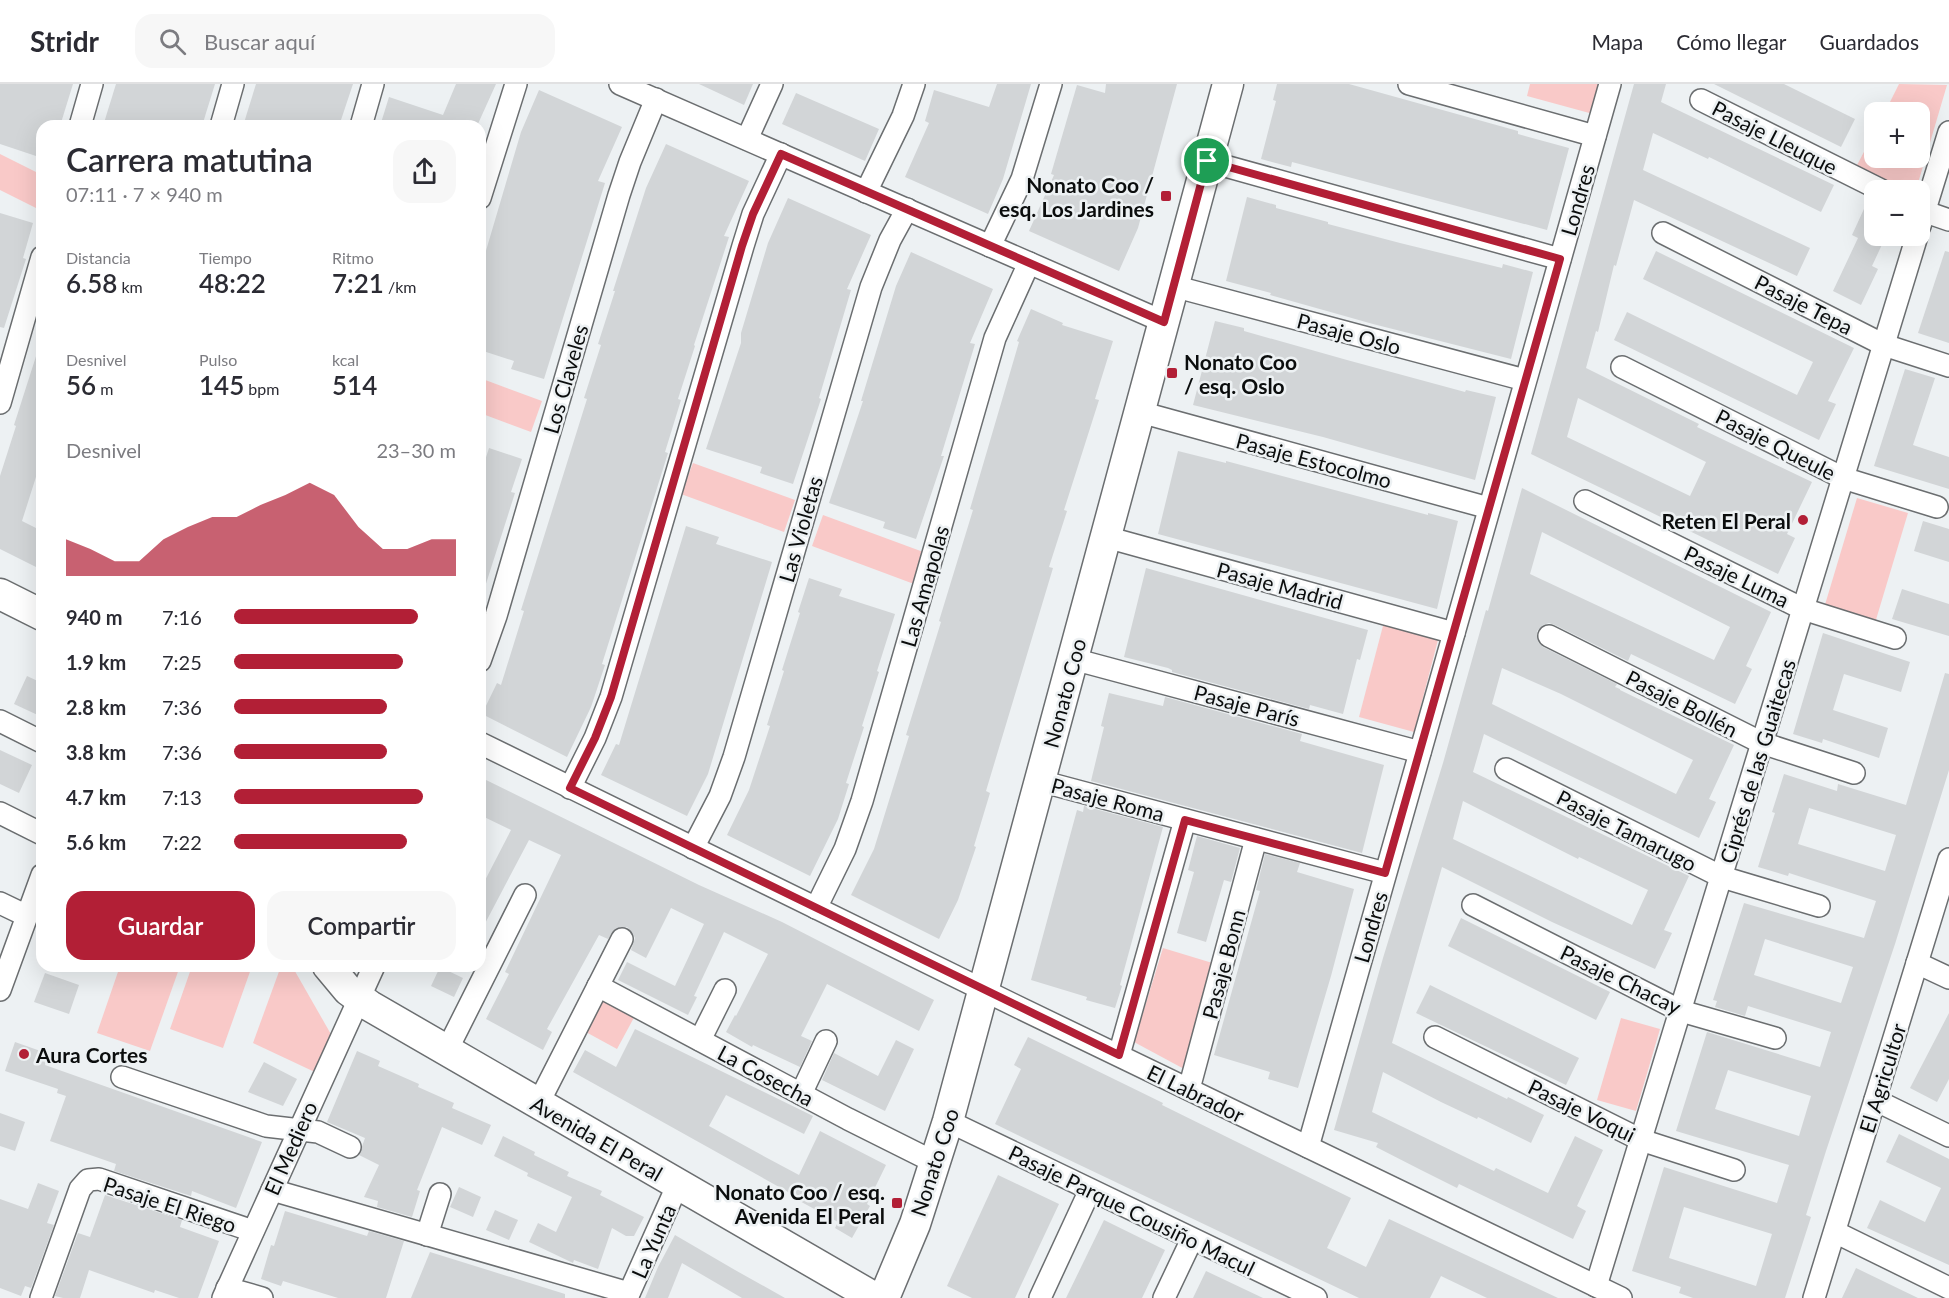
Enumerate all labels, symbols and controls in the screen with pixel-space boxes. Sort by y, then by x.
search box [135,14,555,68]
text: Stridr [30,24,99,58]
icon: search [156,25,189,58]
text: Buscar aquí [204,28,315,55]
text: Mapa [1591,29,1643,54]
text: Cómo llegar [1676,29,1787,54]
text: Guardados [1820,29,1919,54]
street label: Pasaje Lleuque [1708,95,1842,179]
map controls [1864,102,1930,246]
button: + [1864,102,1930,168]
pin [1181,135,1232,186]
text: Carrera matutina [66,139,313,179]
button: share [393,140,456,203]
icon: arrive [1190,144,1223,177]
street label: Londres [1555,162,1599,238]
place label: Nonato Coo / esq. Los Jardines [999,172,1154,221]
button: − [1864,180,1930,246]
text: 07:11 · 7 × 940 m [66,182,223,206]
marker: Nonato Coo / esq. Los Jardines [1159,189,1173,203]
text: Distancia [66,248,131,267]
text: Tiempo [199,248,252,267]
text: Ritmo [332,248,374,267]
text: 6.58 [66,267,117,299]
text: 48:22 [199,267,266,299]
text: 7:21 [332,267,384,299]
street label: Pasaje Tepa [1751,269,1857,339]
text: km [117,277,143,296]
text: /km [384,277,416,296]
street label: Pasaje Oslo [1294,307,1404,359]
street label: Los Claveles [537,322,593,436]
place label: Nonato Coo / esq. Oslo [1184,349,1297,398]
text: Desnivel [66,350,126,369]
text: Pulso [199,350,237,369]
text: kcal [332,350,359,369]
marker: Nonato Coo / esq. Oslo [1165,366,1179,380]
text: 56 [66,369,96,401]
text: 145 [199,369,244,401]
text: 514 [332,369,377,401]
text: m [96,379,113,398]
text: bpm [244,379,279,398]
street label: Pasaje Queule [1712,403,1840,485]
street label: Pasaje Estocolmo [1233,427,1395,493]
text: Desnivel [66,438,142,462]
text: 23–30 m [376,438,456,462]
street label: Las Violetas [773,473,827,585]
place label: Reten El Peral [1662,508,1791,533]
marker: Reten El Peral [1796,513,1810,527]
street label: Las Amapolas [895,522,953,650]
street label: Pasaje Luma [1681,540,1793,612]
street label: Pasaje Madrid [1214,556,1346,614]
text: 940 m [66,605,122,629]
text: 7:16 [162,605,202,629]
street label: Nonato Coo [1037,636,1091,750]
text: 1.9 km [66,650,126,674]
text: 7:25 [162,650,202,674]
street label: Ciprés de las Guaitecas [1714,656,1800,866]
street label: Pasaje Bollén [1622,664,1742,742]
street label: Pasaje París [1191,679,1303,731]
text: 2.8 km [66,695,126,719]
text: 7:36 [162,695,202,719]
text: 3.8 km [66,740,126,764]
text: 7:36 [162,740,202,764]
street label: Pasaje Roma [1049,772,1167,826]
street label: Pasaje Tamarugo [1553,784,1701,876]
text: 4.7 km [66,785,126,809]
text: 7:13 [162,785,202,809]
text: 5.6 km [66,830,126,854]
text: 7:22 [162,830,202,854]
street label: Londres [1348,889,1392,965]
button: Guardar [66,891,255,960]
button: Compartir [267,891,456,960]
street label: Pasaje Bonn [1196,906,1250,1022]
street label: Pasaje Chacay [1557,939,1685,1019]
street label: El Agricultor [1853,1020,1911,1136]
street label: La Cosecha [714,1039,818,1111]
place label: Aura Cortes [35,1042,147,1067]
marker: Aura Cortes [17,1047,31,1061]
street label: El Labrador [1144,1059,1249,1127]
street label: Pasaje Voqui [1524,1073,1640,1147]
street label: Avenida El Peral [527,1090,667,1186]
street label: El Mediero [258,1097,322,1199]
street label: Nonato Coo [905,1105,963,1219]
street label: Pasaje Parque Cousiño Macul [1005,1139,1259,1281]
street label: Pasaje El Riego [101,1171,240,1237]
place label: Nonato Coo / esq. Avenida El Peral [715,1179,885,1228]
marker: Nonato Coo / esq. Avenida El Peral [890,1196,904,1210]
street label: La Yunta [626,1200,680,1282]

